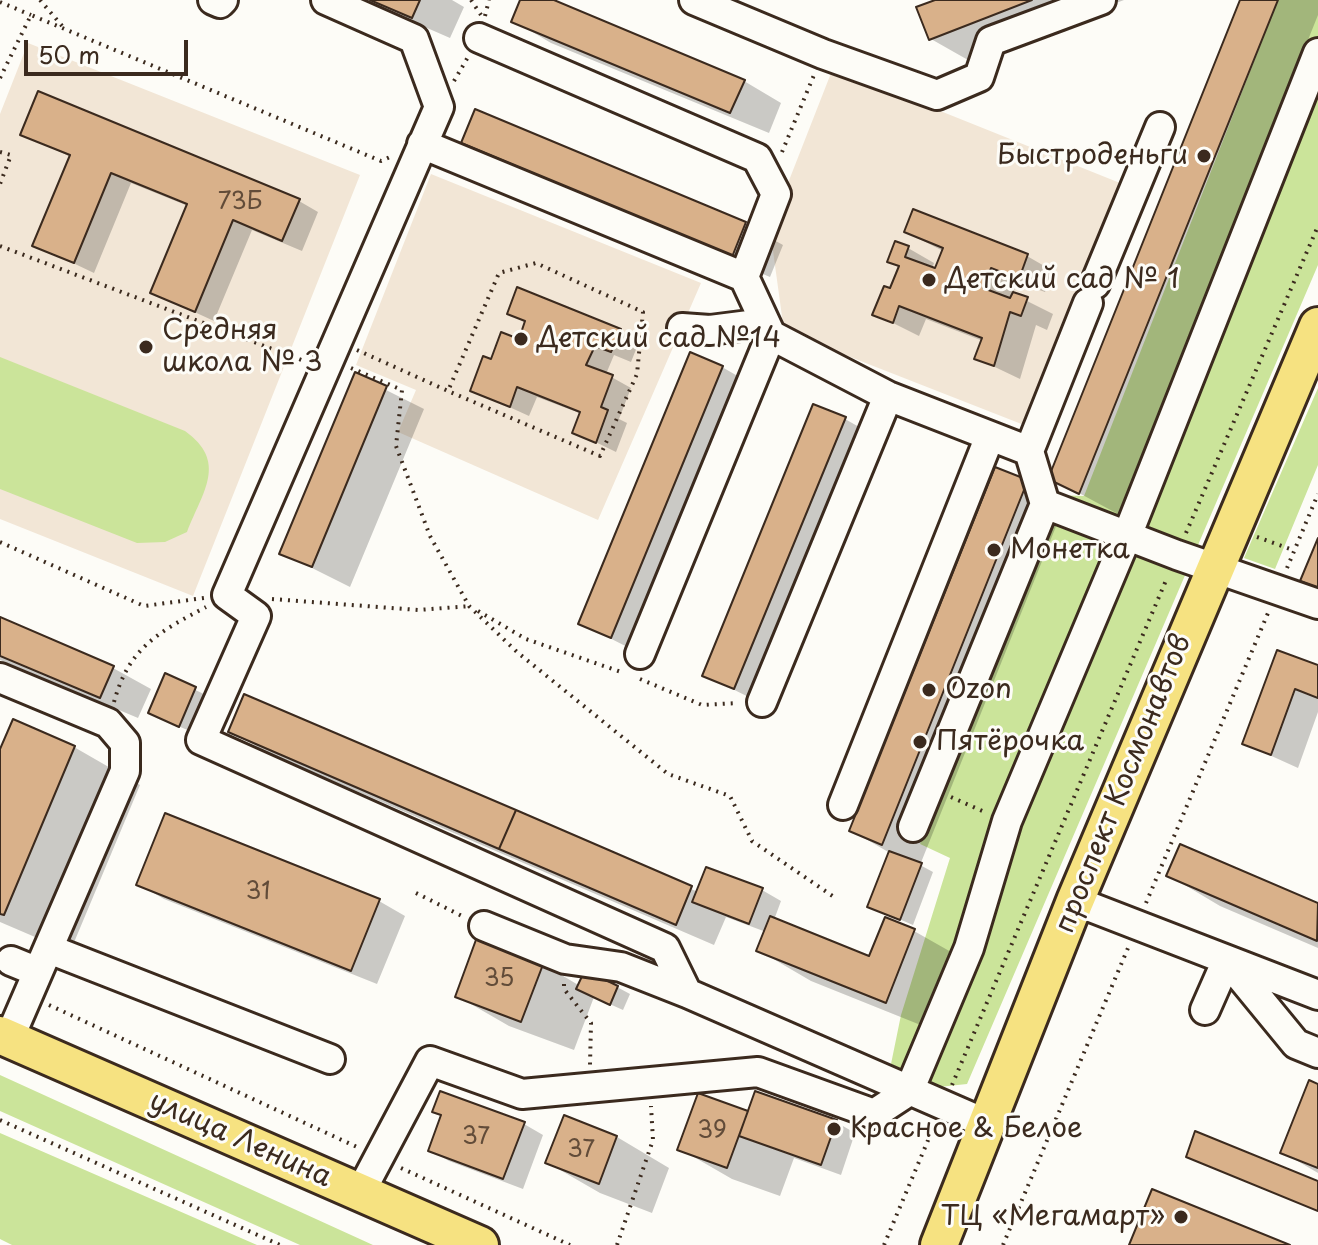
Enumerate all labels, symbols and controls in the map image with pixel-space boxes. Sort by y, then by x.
scale bar [28,24,192,74]
text: 50 m [38,36,100,72]
place label: Быстроденьги [997,139,1188,173]
marker: Быстроденьги [1195,147,1213,165]
house number: 73Б [218,188,262,216]
place label: Детский сад № 1 [945,263,1180,297]
marker: Детский сад № 1 [920,271,938,289]
place label: Средняя школа № 3 [162,314,323,380]
place label: Детский сад №14 [537,322,781,356]
marker: Детский сад №14 [512,330,530,348]
marker: Средняя школа № 3 [137,338,155,356]
place label: Монетка [1010,533,1130,567]
marker: Монетка [985,541,1003,559]
street label: проспект Космонавтов [1049,630,1199,938]
place label: Ozon [945,673,1012,707]
marker: Ozon [920,681,938,699]
place label: Пятёрочка [936,725,1084,759]
marker: Пятёрочка [911,733,929,751]
house number: 31 [245,878,271,906]
house number: 35 [484,965,514,993]
street label: улица Ленина [144,1085,336,1195]
place label: Красное & Белое [850,1112,1083,1146]
house number: 39 [697,1117,727,1145]
marker: Красное & Белое [825,1120,843,1138]
house number: 37 [462,1123,490,1151]
house number: 37 [567,1136,595,1164]
place label: ТЦ «Мегамарт» [941,1200,1165,1234]
marker: ТЦ «Мегамарт» [1172,1208,1190,1226]

